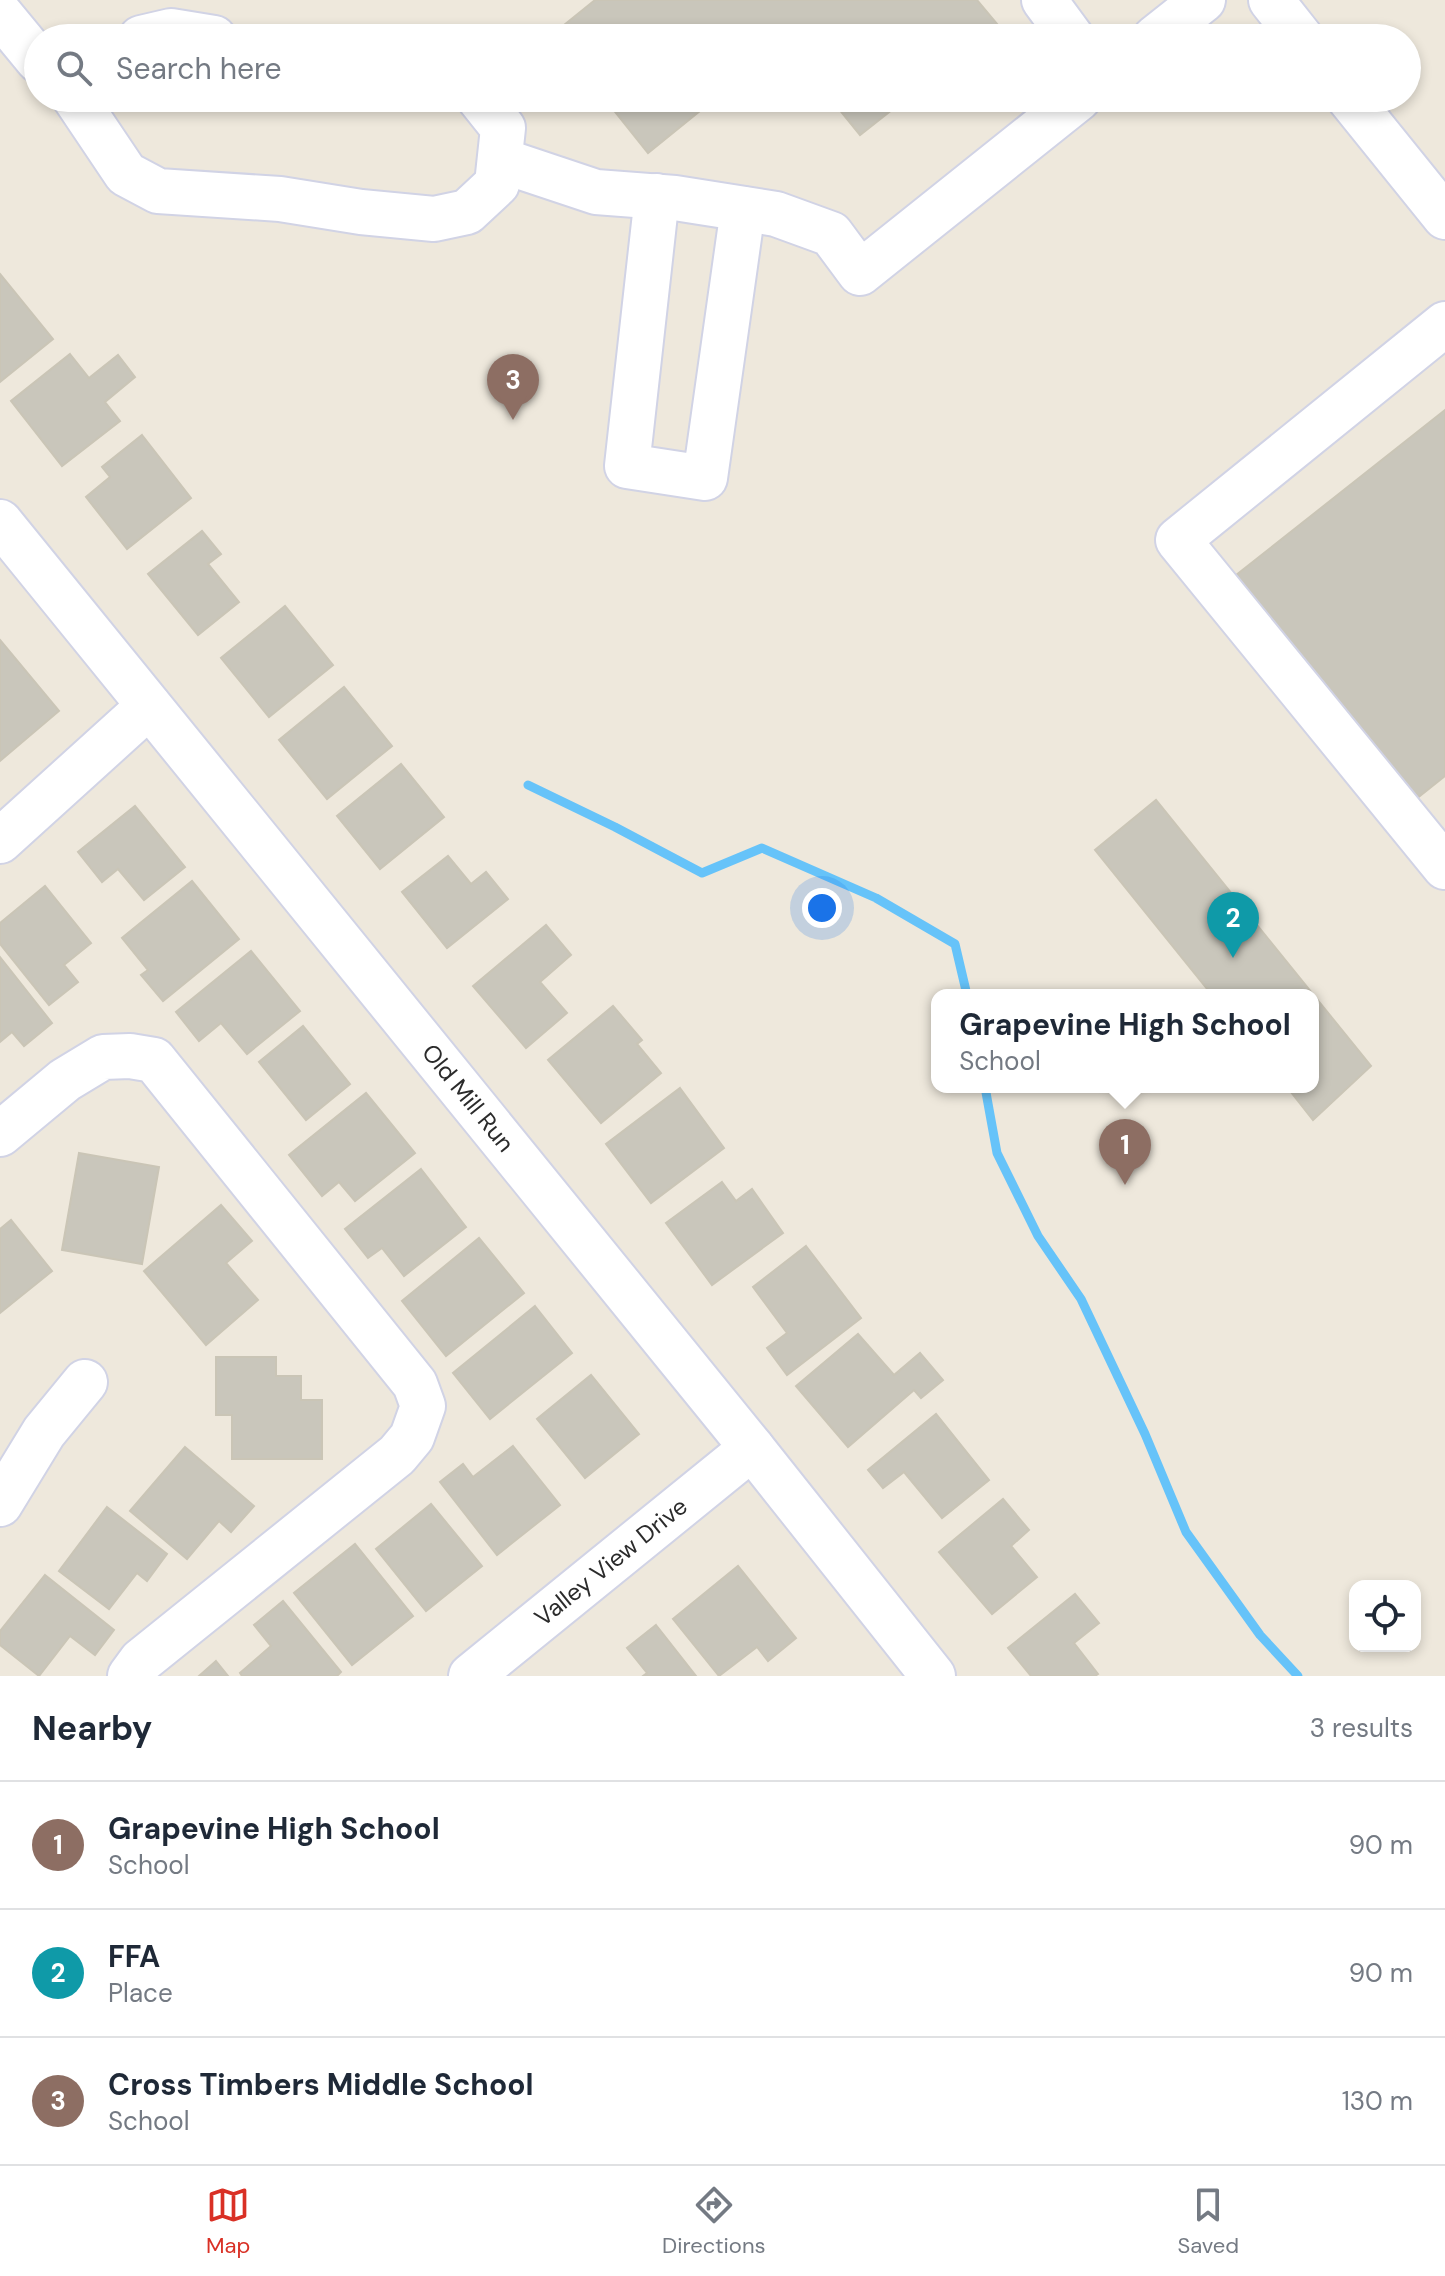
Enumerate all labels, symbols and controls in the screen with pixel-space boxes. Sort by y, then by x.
search box [24,24,1421,112]
icon: search [52,46,96,90]
text: Search here [116,49,282,88]
pin: 3 [487,354,539,420]
your location [802,888,842,928]
pin: 2 [1207,892,1259,958]
popup [931,989,1319,1093]
text: Grapevine High School [959,1005,1291,1044]
street label: Old Mill Run [415,1037,521,1158]
text: School [959,1044,1041,1078]
pin: 1 [1099,1119,1151,1185]
street label: Valley View Drive [528,1490,693,1633]
map controls [1349,1580,1421,1652]
button: locate [1349,1580,1421,1652]
text: Nearby [32,1706,152,1751]
text: 3 results [1310,1711,1413,1745]
text: Grapevine High School [108,1809,440,1848]
text: 1 [53,1828,63,1862]
text: 90 m [1349,1828,1413,1862]
text: School [108,1848,190,1882]
text: FFA [108,1937,160,1976]
text: 2 [50,1956,66,1990]
text: 90 m [1349,1956,1413,1990]
text: Place [108,1976,173,2010]
text: Cross Timbers Middle School [108,2065,534,2104]
text: 3 [50,2084,66,2118]
text: 130 m [1342,2084,1413,2118]
text: School [108,2104,190,2138]
tab: Map [206,2183,250,2260]
tab: Directions [662,2183,766,2260]
tab: Saved [1177,2183,1239,2260]

